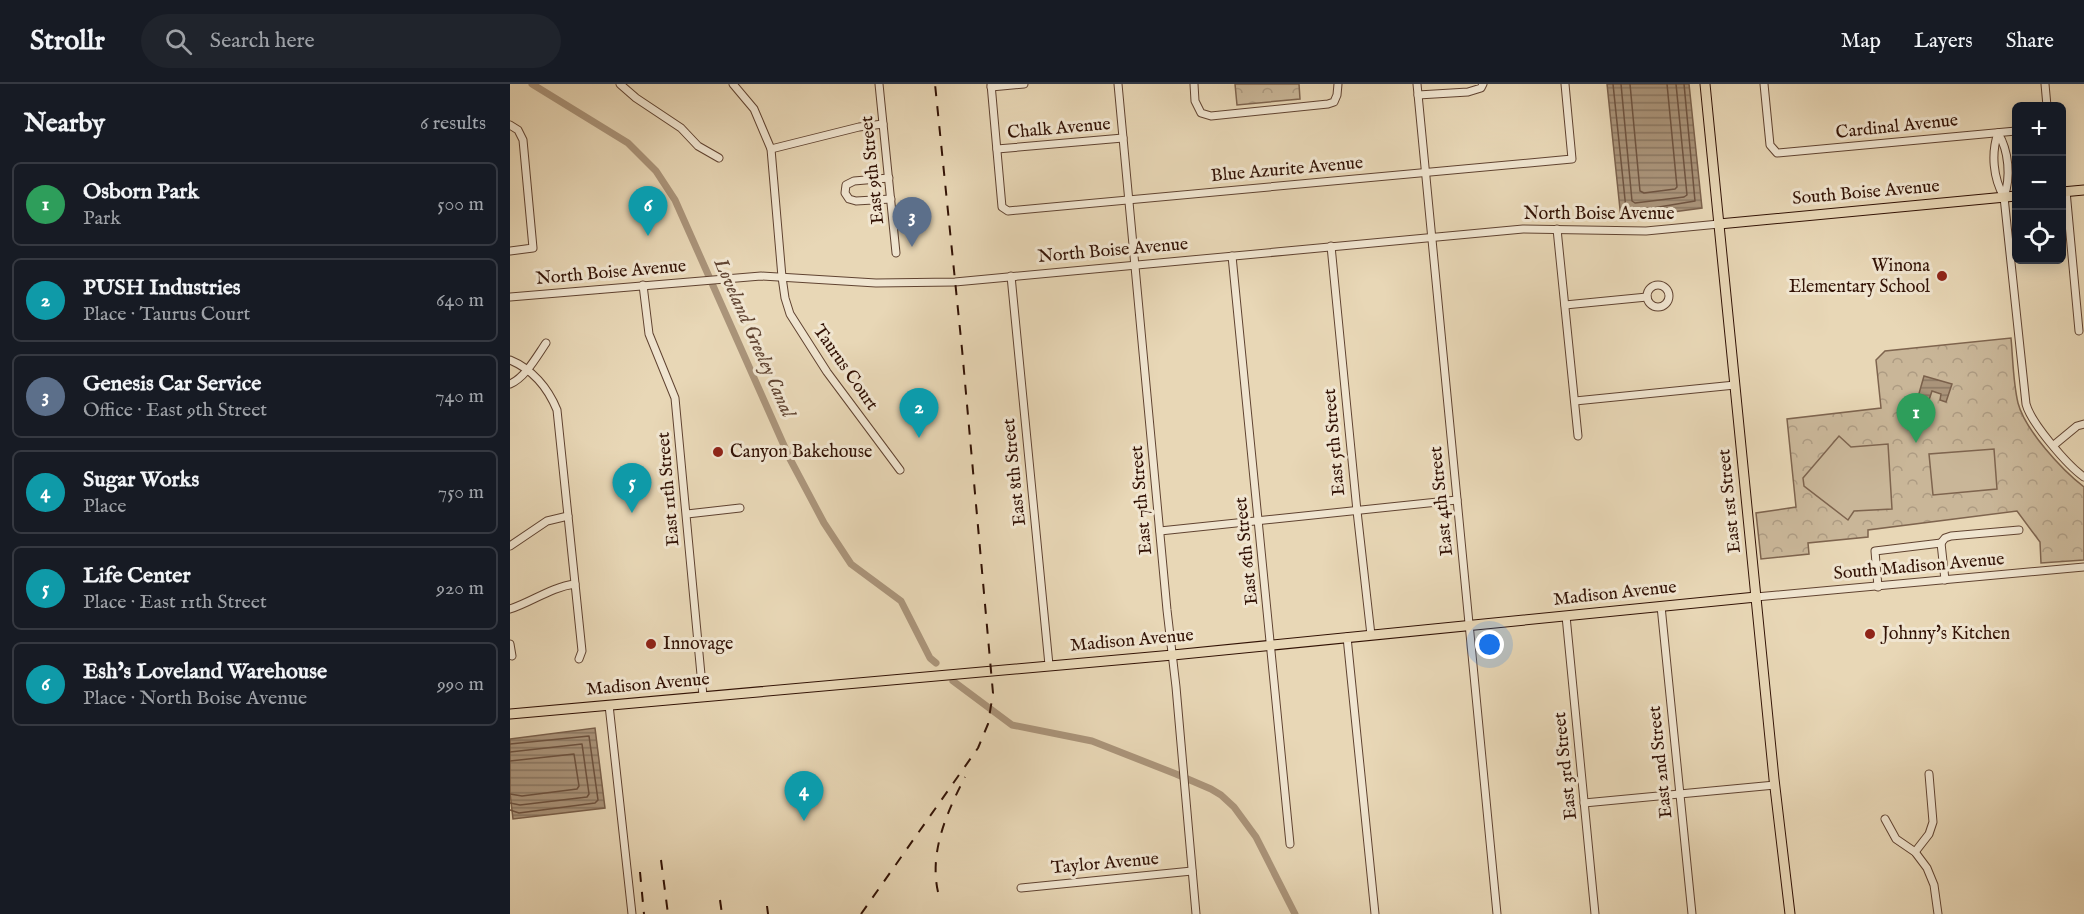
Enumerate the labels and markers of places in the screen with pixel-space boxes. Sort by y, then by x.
pin: 6 [628,186,668,236]
pin: 3 [892,198,932,247]
place label: Winona Elementary School [1789,255,1930,299]
marker: Winona Elementary School [1935,269,1949,283]
pin: 2 [900,388,938,438]
pin: 1 [1896,394,1936,443]
place label: Canyon Bakehouse [730,441,872,464]
marker: Canyon Bakehouse [711,445,725,459]
pin: 5 [612,464,652,513]
place label: Johnny's Kitchen [1880,623,2011,646]
marker: Johnny's Kitchen [1863,627,1877,641]
place label: Innovage [663,633,733,656]
marker: Innovage [644,637,658,651]
pin: 4 [784,772,824,821]

